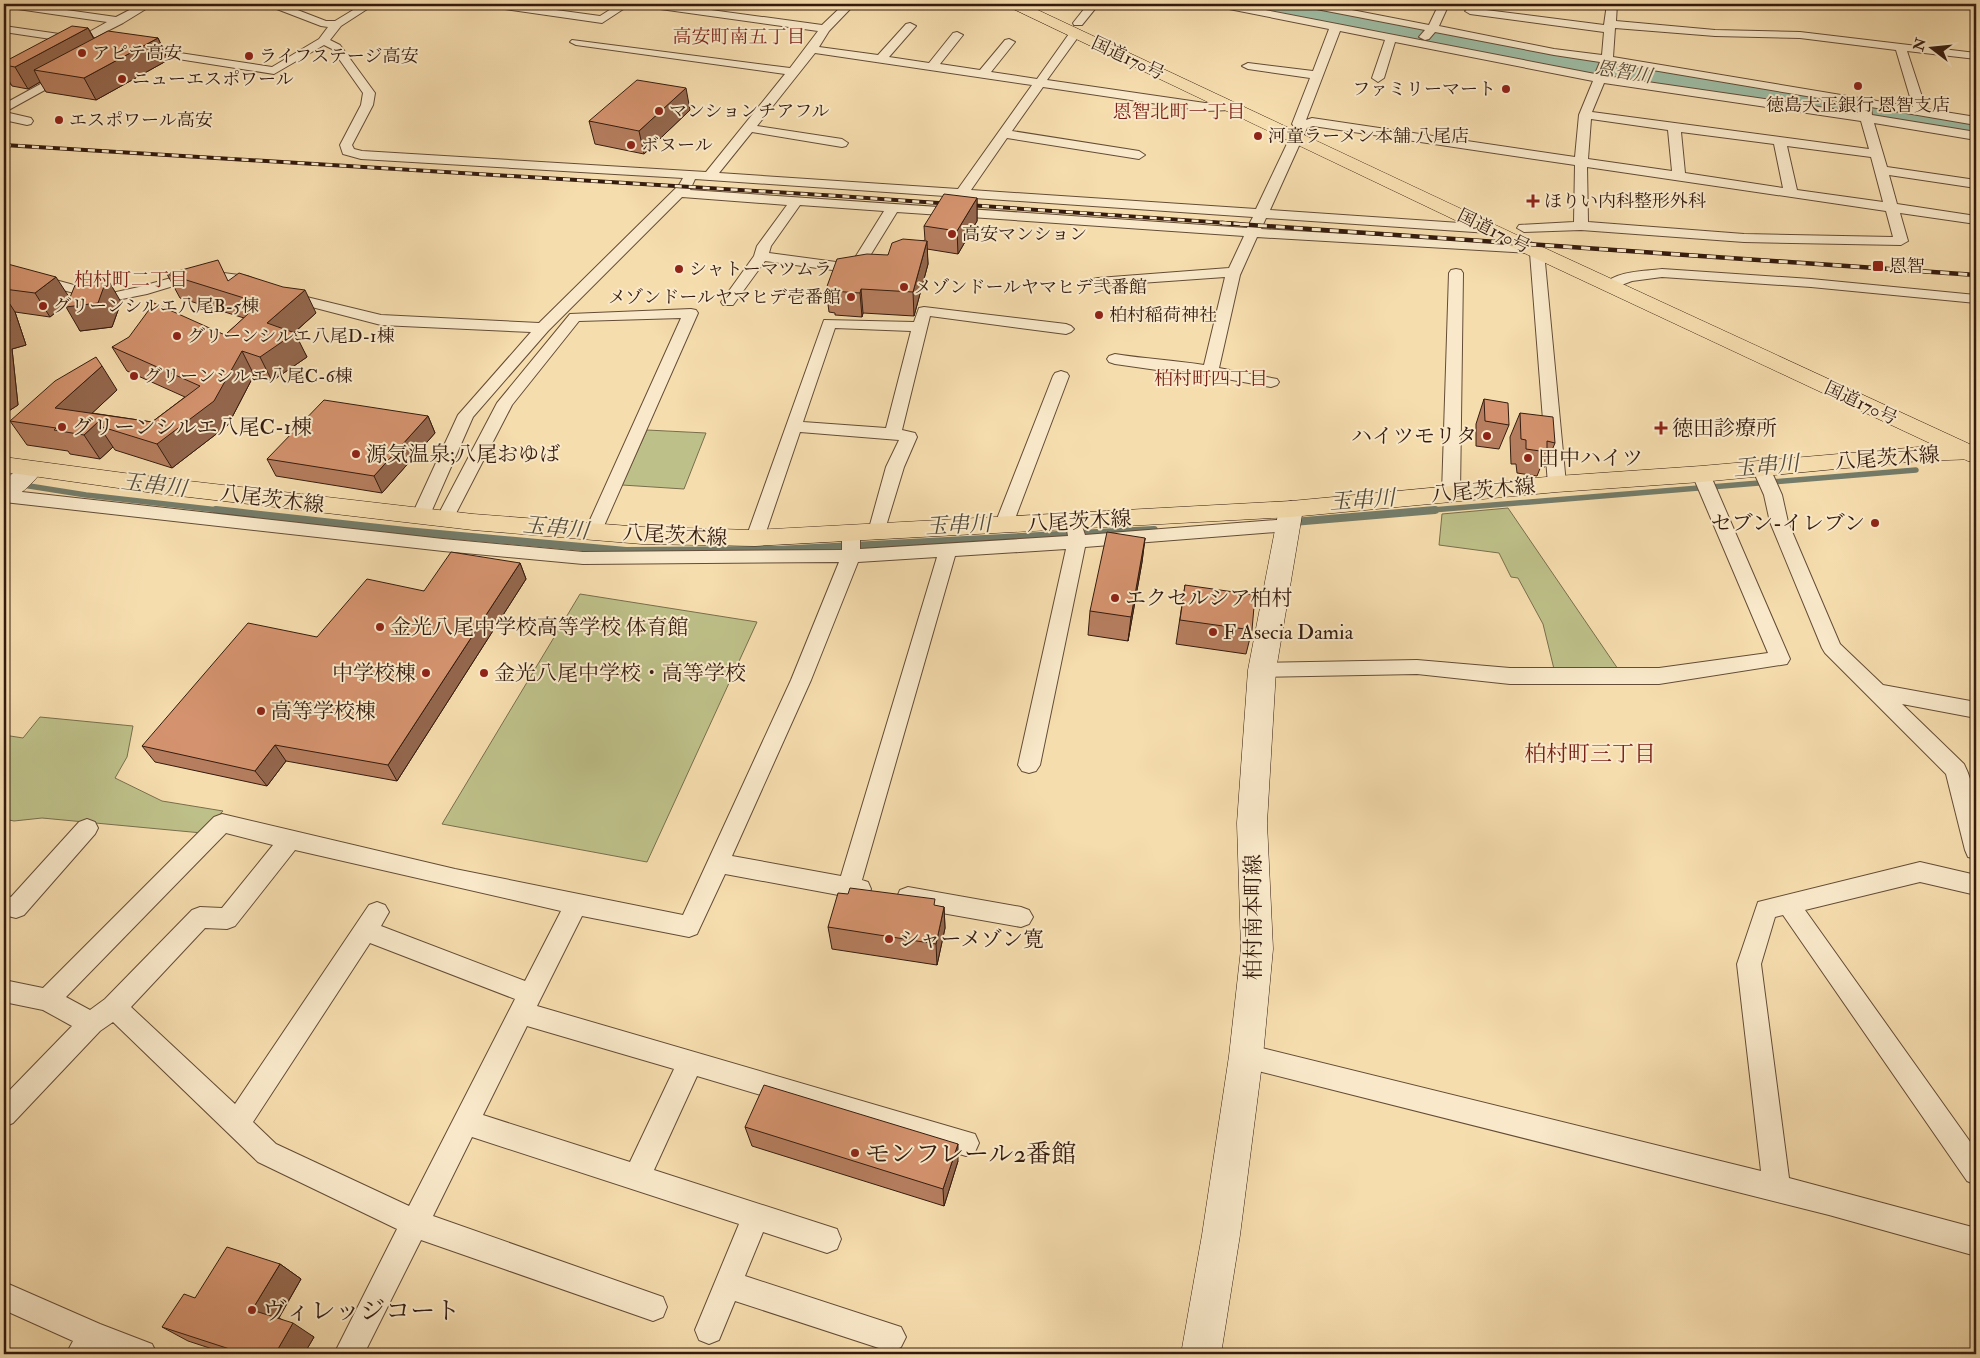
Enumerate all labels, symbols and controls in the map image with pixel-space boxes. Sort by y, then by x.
north arrow [1908,22,1958,72]
district label: 高安町南五丁目 [672,25,806,49]
street label: 国道170号 [1088,32,1168,85]
text: N [1910,36,1930,54]
place label: アピテ高安 [92,42,182,65]
place label: ライフステージ高安 [259,45,418,68]
marker: アピテ高安 [76,47,88,59]
marker: ライフステージ高安 [243,50,255,62]
water label: 恩智川 [1594,56,1656,89]
place label: ニューエスポワール [132,68,294,91]
marker: ニューエスポワール [116,73,128,85]
place label: ファミリーマート [1352,78,1496,101]
marker: 徳島大正銀行 恩智支店 [1852,80,1864,92]
marker: ファミリーマート [1500,83,1512,95]
place label: 徳島大正銀行 恩智支店 [1766,94,1950,117]
place label: マンションチアフル [669,100,829,123]
district label: 恩智北町一丁目 [1112,100,1246,124]
marker: マンションチアフル [653,105,665,117]
place label: エスポワール高安 [69,109,213,132]
marker: エスポワール高安 [53,114,65,126]
place label: 河童ラーメン本舗 八尾店 [1268,125,1469,148]
marker: 河童ラーメン本舗 八尾店 [1252,130,1264,142]
place label: ボヌール [641,134,713,157]
marker: ボヌール [625,139,637,151]
place label: ほりい内科整形外科 [1544,190,1706,213]
marker: ほりい内科整形外科 [1526,194,1540,208]
street label: 国道170号 [1454,204,1534,259]
place label: 高安マンション [962,223,1087,246]
marker: 高安マンション [946,228,958,240]
place label: 恩智 [1889,255,1925,278]
place label: シャトーマツムラ [689,258,832,281]
marker: 恩智 [1871,259,1885,273]
marker: シャトーマツムラ [673,263,685,275]
district label: 柏村町二丁目 [74,268,188,292]
place label: メゾンドールヤマヒデ弐番館 [914,276,1147,299]
marker: メゾンドールヤマヒデ弐番館 [898,281,910,293]
place label: メゾンドールヤマヒデ壱番館 [608,286,841,309]
marker: メゾンドールヤマヒデ壱番館 [845,291,857,303]
place label: グリーンシルエ八尾B-5棟 [53,295,259,318]
marker: グリーンシルエ八尾B-5棟 [37,300,49,312]
place label: 柏村稲荷神社 [1109,304,1217,327]
marker: 柏村稲荷神社 [1093,309,1105,321]
place label: グリーンシルエ八尾D-1棟 [187,325,394,348]
marker: グリーンシルエ八尾D-1棟 [171,330,183,342]
place label: グリーンシルエ八尾C-6棟 [144,365,353,388]
district label: 柏村町四丁目 [1154,367,1268,391]
marker: グリーンシルエ八尾C-6棟 [128,370,140,382]
street label: 国道170号 [1821,377,1901,430]
place label: グリーンシルエ八尾C-1棟 [72,414,312,441]
place label: 徳田診療所 [1672,415,1777,442]
marker: グリーンシルエ八尾C-1棟 [56,421,68,433]
marker: 徳田診療所 [1654,421,1668,435]
place label: ハイツモリタ [1351,423,1477,450]
marker: ハイツモリタ [1481,430,1493,442]
place label: 源気温泉;八尾おゆば [366,441,560,468]
street label: 八尾茨木線 [1834,441,1940,476]
place label: 田中ハイツ [1538,445,1643,472]
marker: 源気温泉;八尾おゆば [350,448,362,460]
water label: 玉串川 [1732,449,1802,483]
marker: 田中ハイツ [1522,452,1534,464]
water label: 玉串川 [119,467,190,503]
street label: 八尾茨木線 [1430,472,1537,509]
street label: 八尾茨木線 [218,480,326,519]
water label: 玉串川 [1328,484,1398,516]
street label: 八尾茨木線 [1026,505,1132,538]
water label: 玉串川 [924,509,994,541]
place label: セブン-イレブン [1711,510,1865,537]
water label: 玉串川 [522,511,592,546]
marker: セブン-イレブン [1869,517,1881,529]
street label: 八尾茨木線 [622,519,728,552]
place label: エクセルシア柏村 [1125,585,1292,612]
marker: エクセルシア柏村 [1109,592,1121,604]
place label: 金光八尾中学校高等学校 体育館 [390,614,688,641]
place label: F Asecia Damia [1223,619,1354,646]
marker: 金光八尾中学校高等学校 体育館 [374,621,386,633]
marker: F Asecia Damia [1207,626,1219,638]
place label: 中学校棟 [332,660,416,687]
place label: 金光八尾中学校・高等学校 [494,660,746,687]
marker: 中学校棟 [420,667,432,679]
marker: 金光八尾中学校・高等学校 [478,667,490,679]
place label: 高等学校棟 [271,698,376,725]
marker: 高等学校棟 [255,705,267,717]
district label: 柏村町三丁目 [1524,740,1656,768]
street label: 柏村南本町線 [1240,854,1267,980]
place label: シャーメゾン寛 [899,926,1044,953]
marker: シャーメゾン寛 [883,933,895,945]
place label: モンフレール2番館 [865,1139,1076,1170]
marker: モンフレール2番館 [849,1147,861,1159]
place label: ヴィレッジコート [262,1296,460,1327]
marker: ヴィレッジコート [246,1304,258,1316]

